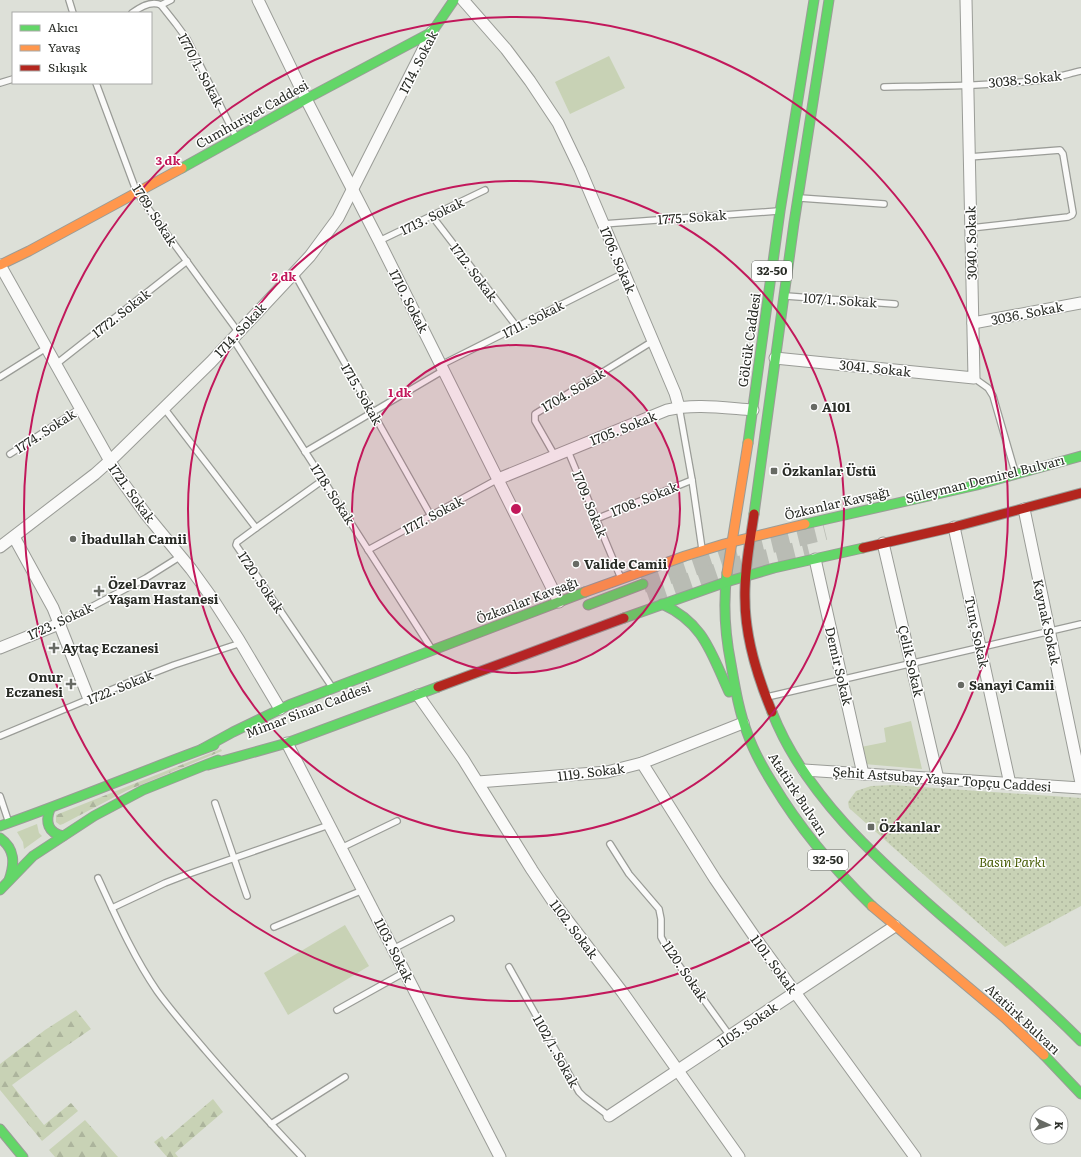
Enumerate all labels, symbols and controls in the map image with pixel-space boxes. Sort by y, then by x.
legend [12,12,152,84]
text: Akıcı [48,18,78,36]
street label: 1714. Sokak [394,26,442,97]
street label: 1770/1. Sokak [174,29,229,111]
text: Yavaş [48,38,81,56]
text: Sıkışık [48,58,88,76]
street label: 3038. Sokak [987,65,1064,92]
street label: Cumhuriyet Caddesi [192,74,312,152]
text: 3 dk [155,151,181,169]
street label: 1769. Sokak [128,180,183,250]
street label: 1713. Sokak [397,191,468,239]
street label: 1775. Sokak [657,205,728,228]
street label: 3040. Sokak [960,205,981,280]
street label: 1706. Sokak [596,223,641,297]
street label: 1712. Sokak [446,239,503,306]
road number: 32-50 [752,261,792,281]
street label: 1710. Sokak [385,266,434,337]
text: 2 dk [272,267,297,285]
street label: 1772. Sokak [87,283,155,342]
street label: 107/1. Sokak [803,287,879,312]
street label: Gölcük Caddesi [732,291,765,388]
street label: 1711. Sokak [499,294,568,342]
street label: 3036. Sokak [989,296,1066,329]
street label: 1714. Sokak [209,297,271,361]
street label: 3041. Sokak [838,354,913,381]
street label: 1715. Sokak [337,359,388,429]
street label: 1704. Sokak [537,363,609,416]
text: 1 dk [388,383,413,401]
place label: A101 [822,397,851,416]
marker: A101 [809,402,819,412]
street label: 1774. Sokak [10,403,80,457]
street label: 1705. Sokak [587,405,660,450]
street label: Süleyman Demirel Bulvarı [903,449,1067,508]
street label: 1721. Sokak [105,459,161,527]
street label: 1718. Sokak [307,460,361,529]
place label: Özkanlar Üstü [782,461,876,480]
marker: Özkanlar Üstü [769,466,779,476]
street label: 1709. Sokak [568,467,613,541]
street label: 1708. Sokak [607,476,681,521]
street label: Özkanlar Kavşağı [782,481,892,524]
street label: 1717. Sokak [399,490,468,539]
centre of rings [509,502,523,516]
place label: İbadullah Camii [81,529,187,548]
marker: İbadullah Camii [68,534,78,544]
street label: 1720. Sokak [234,547,290,617]
place label: Valide Camii [584,554,667,573]
marker: Valide Camii [571,559,581,569]
street label: Özkanlar Kavşağı [473,571,581,628]
place label: Özel Davraz Yaşam Hastanesi [108,574,219,608]
street label: Kaynak Sokak [1029,577,1066,668]
marker: Özel Davraz Yaşam Hastanesi [93,585,105,597]
street label: Tunç Sokak [961,594,995,671]
street label: 1723. Sokak [24,597,97,644]
street label: Çelik Sokak [894,623,929,700]
street label: Demir Sokak [821,625,858,708]
place label: Aytaç Eczanesi [62,638,159,657]
marker: Aytaç Eczanesi [49,643,59,653]
street label: 1722. Sokak [84,664,157,708]
place label: Onur Eczanesi [6,667,63,701]
place label: Sanayi Camii [969,675,1055,694]
street label: Mimar Sinan Caddesi [243,677,374,742]
marker: Onur Eczanesi [66,679,76,689]
marker: Sanayi Camii [956,680,966,690]
street label: Atatürk Bulvarı [764,748,833,840]
street label: 1119. Sokak [556,758,627,785]
street label: Şehit Astsubay Yaşar Topçu Caddesi [832,761,1053,796]
place label: Özkanlar [879,817,940,836]
marker: Özkanlar [866,822,876,832]
road number: 32-50 [808,850,848,870]
park label: Basın Parkı [979,852,1045,871]
street label: 1102. Sokak [546,895,604,963]
street label: 1103. Sokak [370,914,419,986]
street label: 1101. Sokak [747,930,803,998]
street label: 1120. Sokak [658,937,713,1006]
street label: Atatürk Bulvarı [982,979,1065,1059]
street label: 1105. Sokak [713,997,782,1052]
street label: 1102/1. Sokak [529,1011,585,1091]
north arrow [1029,1105,1069,1145]
text: K [1052,1121,1068,1131]

